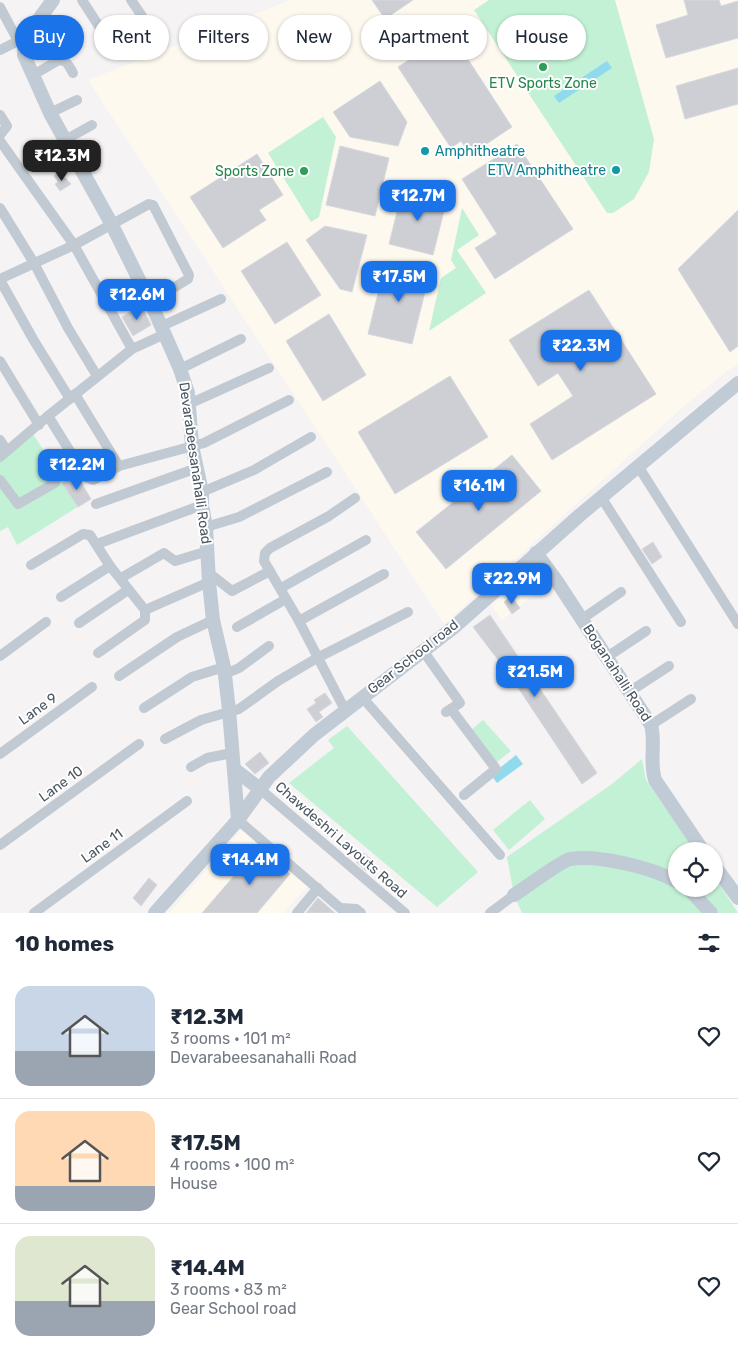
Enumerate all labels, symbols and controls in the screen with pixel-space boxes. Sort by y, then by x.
chip: Buy [15,15,84,60]
chip: Rent [94,15,169,60]
chip: Filters [179,15,268,60]
chip: New [278,15,351,60]
chip: Apartment [361,15,487,60]
chip: House [497,15,586,60]
marker: ETV Sports Zone [537,61,549,73]
place label: ETV Sports Zone [489,75,597,92]
pin: ₹12.3M [21,140,103,182]
place label: Amphitheatre [435,143,525,160]
marker: Amphitheatre [419,145,431,157]
text: ₹12.3M [34,146,90,165]
place label: ETV Amphitheatre [487,162,606,179]
place label: Sports Zone [215,163,294,180]
marker: ETV Amphitheatre [610,164,622,176]
marker: Sports Zone [298,165,310,177]
pin: ₹12.7M [377,180,459,222]
text: ₹12.7M [391,186,445,205]
pin: ₹17.5M [358,260,440,303]
text: ₹17.5M [372,267,426,286]
pin: ₹12.6M [96,278,178,321]
text: ₹12.6M [109,285,165,304]
pin: ₹22.3M [540,330,622,372]
text: ₹22.3M [552,336,610,355]
street label: Devarabeesanahalli Road [175,381,215,545]
pin: ₹12.2M [36,448,118,491]
text: ₹12.2M [49,455,105,474]
pin: ₹16.1M [438,470,520,512]
text: ₹16.1M [453,476,505,495]
pin: ₹22.9M [471,562,553,605]
text: ₹22.9M [483,569,541,588]
street label: Gear School road [364,616,462,698]
street label: Boganahalli Road [579,621,655,725]
pin: ₹21.5M [494,656,576,698]
text: ₹21.5M [507,662,563,681]
street label: Lane 9 [15,689,61,729]
street label: Lane 10 [36,762,86,806]
street label: Chawdeshri Layouts Road [272,778,410,902]
street label: Lane 11 [78,825,126,867]
map controls [668,842,723,897]
button: locate [668,842,723,897]
pin: ₹14.4M [209,844,291,886]
text: ₹14.4M [222,850,278,869]
icon: filters [695,929,723,957]
text: 10 homes [15,931,114,956]
text: ₹12.3M [170,1004,244,1029]
icon: home [55,1006,115,1066]
icon: heart [695,1022,723,1050]
text: 3 rooms · 101 m² [170,1029,291,1048]
text: Devarabeesanahalli Road [170,1048,357,1067]
text: ₹17.5M [170,1130,241,1155]
icon: home [55,1131,115,1191]
icon: heart [695,1147,723,1175]
text: 4 rooms · 100 m² [170,1155,294,1174]
text: House [170,1174,217,1193]
text: ₹14.4M [170,1255,245,1280]
icon: home [55,1256,115,1316]
icon: heart [695,1272,723,1300]
text: 3 rooms · 83 m² [170,1280,287,1299]
text: Gear School road [170,1299,297,1318]

